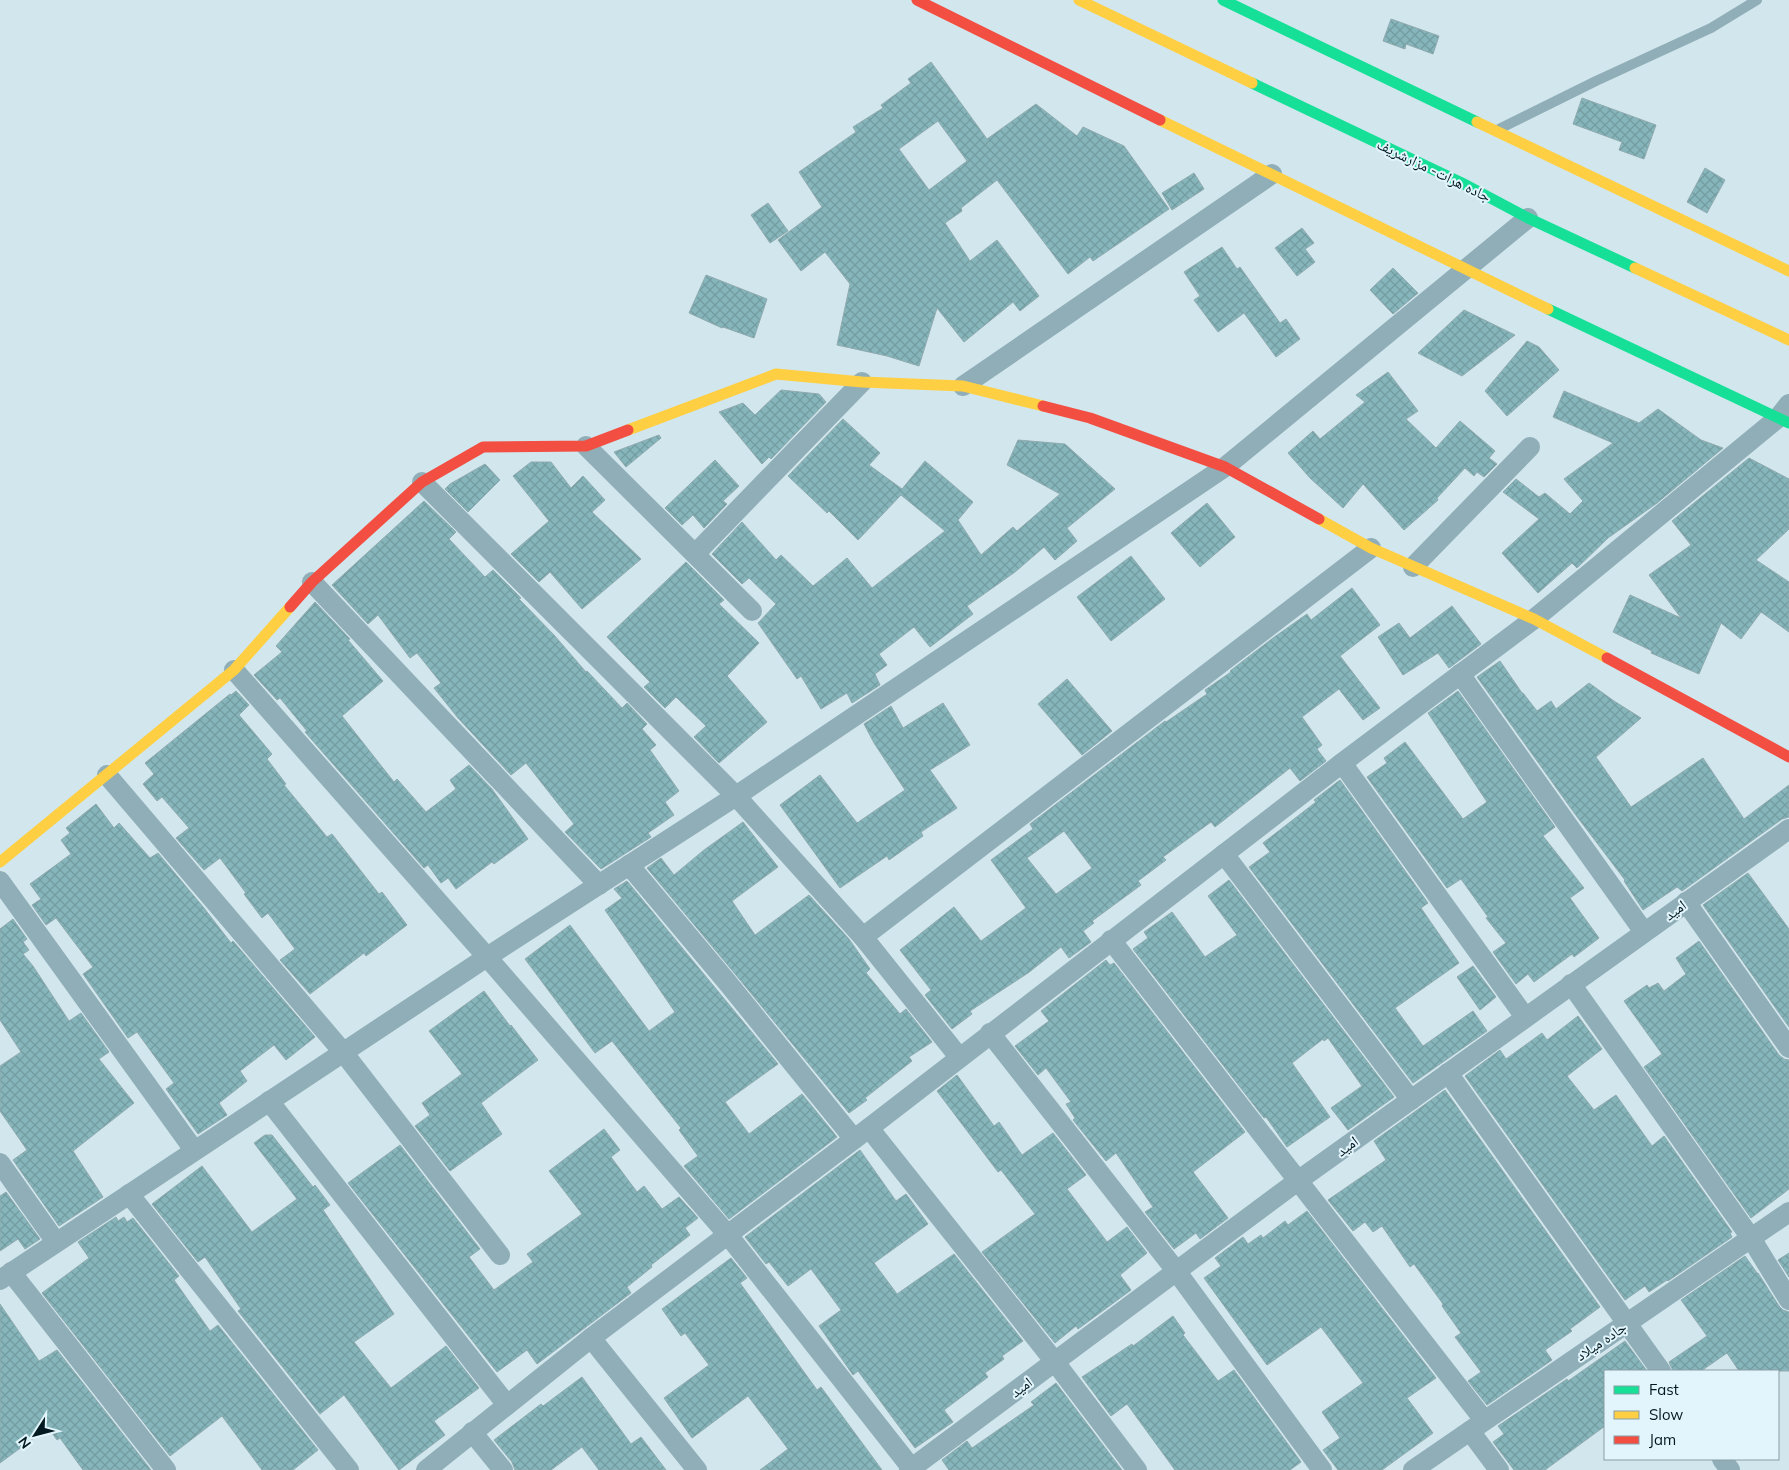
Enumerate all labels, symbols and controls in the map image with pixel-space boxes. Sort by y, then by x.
street label: جاده هرات- مزارشریف [1374,134,1494,206]
street label: امید [1660,896,1690,924]
street label: امید [1332,1132,1362,1160]
street label: جاده میلاد [1572,1317,1630,1365]
legend [1604,1370,1779,1460]
street label: امید [1006,1373,1036,1401]
text: Fast [1649,1380,1679,1399]
text: Slow [1649,1405,1683,1424]
north arrow [10,1410,60,1460]
text: Jam [1649,1430,1676,1449]
text: N [14,1433,35,1452]

